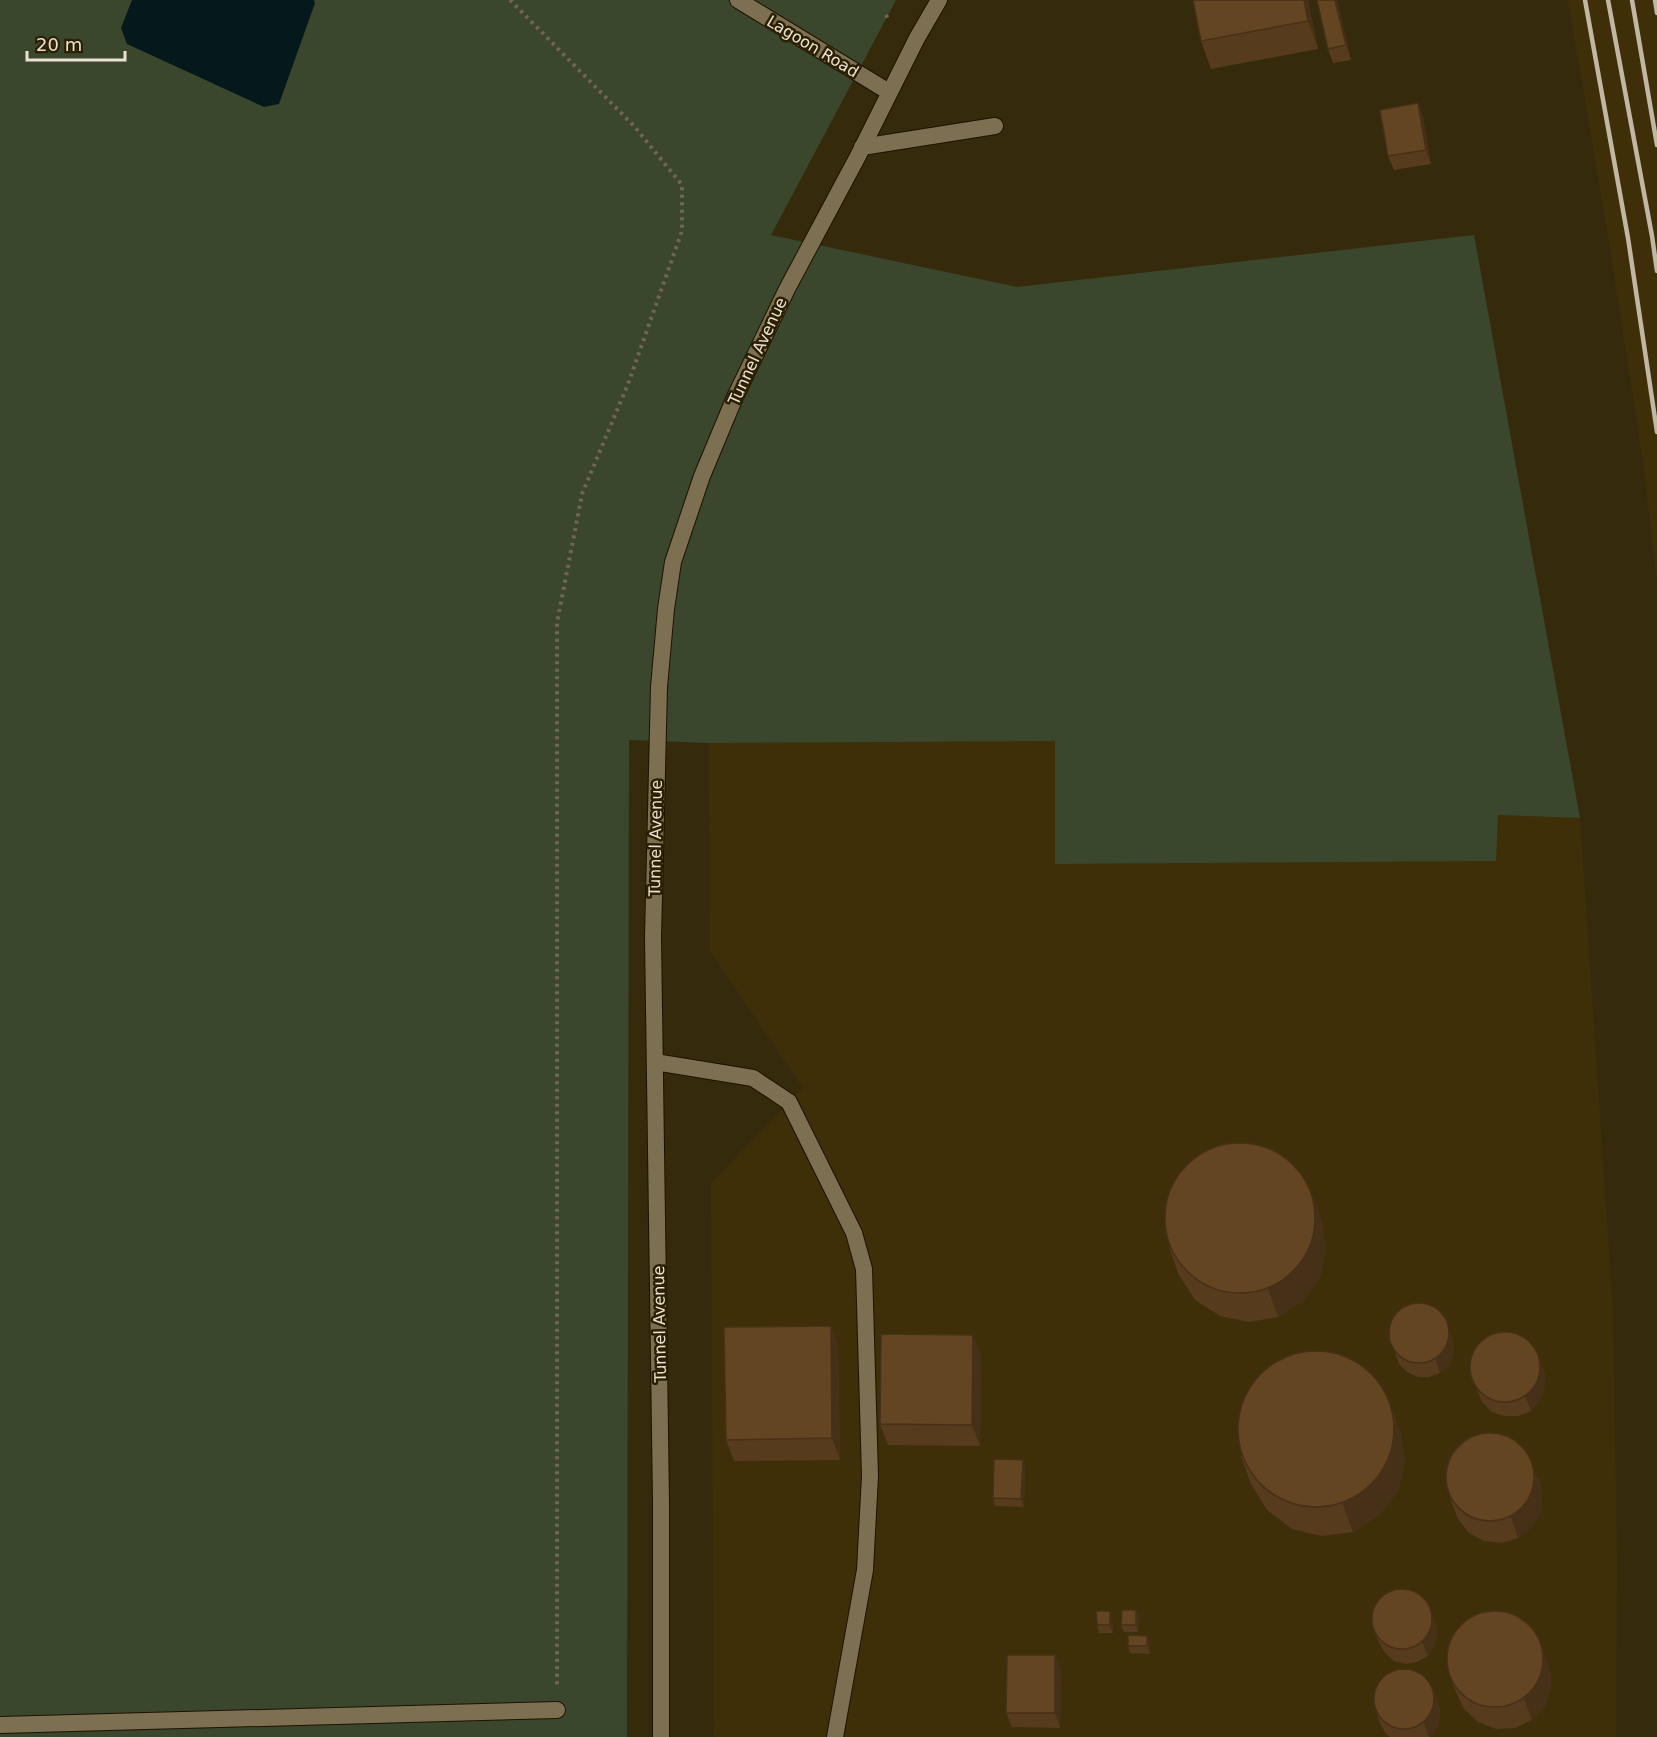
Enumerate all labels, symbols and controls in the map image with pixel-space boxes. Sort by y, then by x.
street label: Lagoon Road [763,12,862,81]
scale bar [27,24,124,62]
text: 20 m [36,34,82,55]
street label: Tunnel Avenue [724,294,791,409]
street label: Tunnel Avenue [645,780,666,897]
street label: Tunnel Avenue [649,1266,670,1383]

